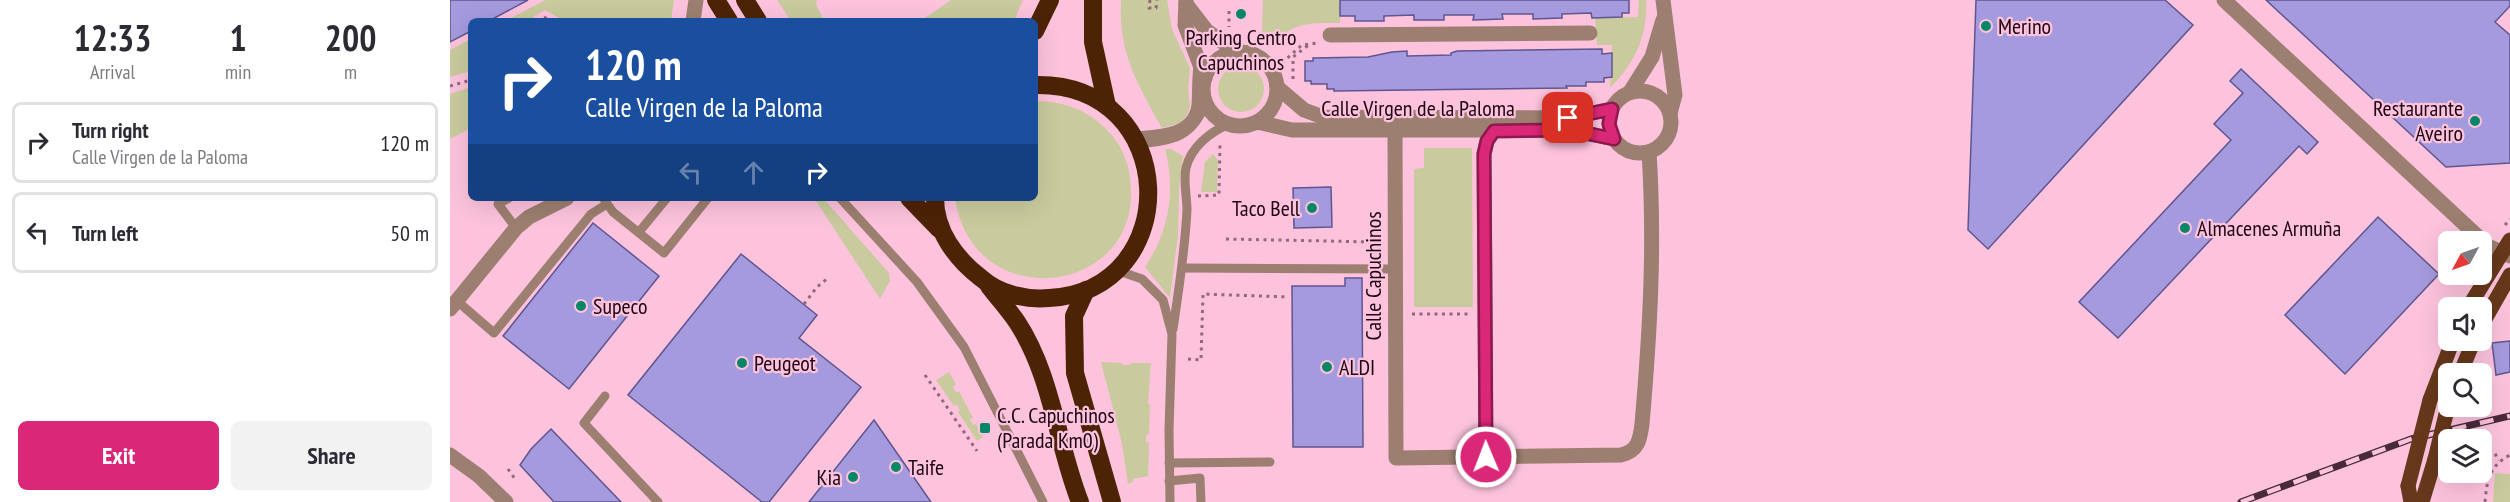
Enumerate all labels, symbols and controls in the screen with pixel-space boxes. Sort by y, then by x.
marker: Parking Centro Capuchinos [1234,7,1248,21]
place label: Merino [1998,12,2051,40]
text: 12:33 [74,14,151,61]
text: 1 [229,14,247,61]
text: 200 [325,14,376,61]
marker: Merino [1979,19,1993,33]
place label: Parking Centro Capuchinos [1185,23,1297,76]
text: 120 m [585,37,682,92]
icon: right [486,42,564,120]
text: Arrival [90,59,135,85]
text: min [225,59,251,85]
text: m [344,59,357,85]
text: Calle Virgen de la Paloma [585,90,823,124]
pin [1542,92,1593,143]
street label: Calle Virgen de la Paloma [1321,94,1515,122]
place label: Restaurante Aveiro [2373,94,2463,147]
icon: arrive [1551,101,1584,134]
marker: Restaurante Aveiro [2468,114,2482,128]
text: Turn right [72,116,149,144]
icon: right [21,126,54,159]
text: 120 m [380,129,429,157]
text: Calle Virgen de la Paloma [72,144,248,170]
icon: left [674,156,707,189]
icon: ahead [737,156,770,189]
icon: right [800,156,833,189]
place label: Taco Bell [1232,194,1301,222]
marker: Taco Bell [1305,201,1319,215]
street label: Calle Capuchinos [1359,211,1387,341]
place label: Almacenes Armuña [2197,214,2341,242]
icon: left [21,216,54,249]
text: Turn left [72,219,138,247]
text: 50 m [390,219,429,247]
marker: Almacenes Armuña [2178,221,2192,235]
north arrow [2438,231,2492,285]
map controls [2438,231,2492,483]
place label: Supeco [593,292,647,320]
button: sound [2438,297,2492,351]
marker: Supeco [574,299,588,313]
place label: Peugeot [754,349,816,377]
place label: ALDI [1339,353,1375,381]
marker: Peugeot [735,356,749,370]
marker: ALDI [1320,360,1334,374]
button: search [2438,363,2492,417]
place label: C.C. Capuchinos (Parada Km0) [997,401,1115,454]
button: Exit [18,421,219,490]
button: Share [231,421,432,490]
marker: C.C. Capuchinos (Parada Km0) [978,421,992,435]
position arrow [1454,425,1518,489]
button: layers [2438,429,2492,483]
place label: Taife [908,453,944,481]
marker: Taife [889,460,903,474]
place label: Kia [817,463,841,491]
marker: Kia [846,470,860,484]

